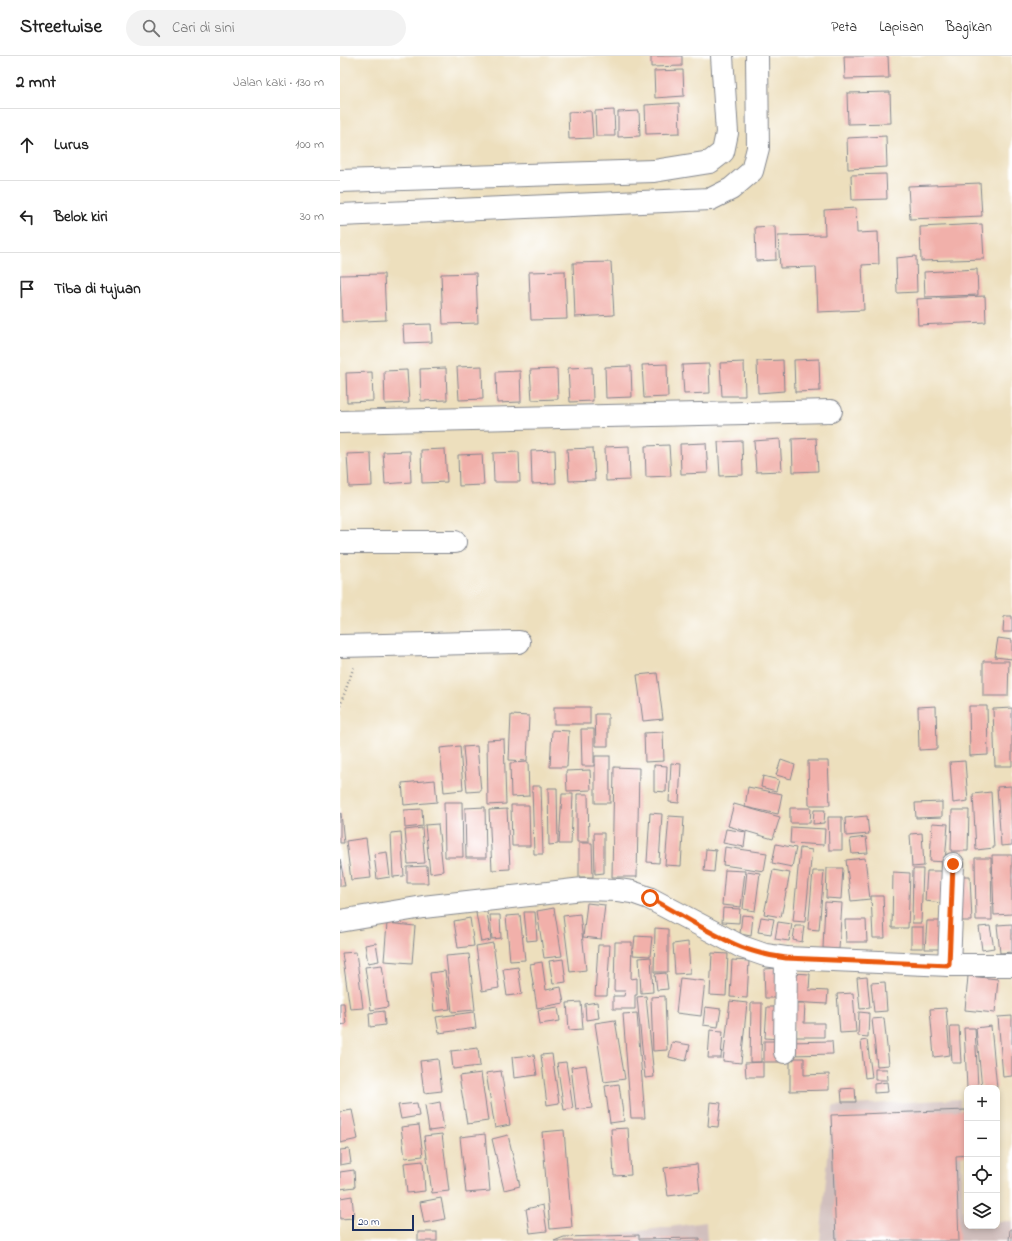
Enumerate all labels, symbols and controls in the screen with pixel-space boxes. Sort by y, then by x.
search box [126,10,406,46]
text: Streetwise [20,14,102,41]
icon: search [140,17,162,39]
text: Cari di sini [172,17,235,39]
text: Peta [831,17,857,38]
text: Lapisan [879,17,924,38]
text: Bagikan [946,17,992,38]
text: 2 mnt [16,70,56,95]
text: Jalan kaki · 130 m [233,73,324,92]
icon: ahead [16,134,38,156]
text: Lurus [54,134,89,156]
text: 100 m [295,135,324,154]
icon: left [16,206,38,228]
text: Belok kiri [54,206,108,228]
text: 30 m [300,207,324,226]
icon: arrive [16,278,38,300]
text: Tiba di tujuan [54,278,141,300]
route end [944,855,962,873]
route start [641,889,659,907]
map controls [964,1085,1000,1229]
button: + [964,1085,1000,1121]
button: − [964,1121,1000,1157]
button: locate [964,1157,1000,1193]
button: layers [964,1193,1000,1229]
scale bar [352,1213,414,1232]
text: 20 m [358,1214,380,1230]

